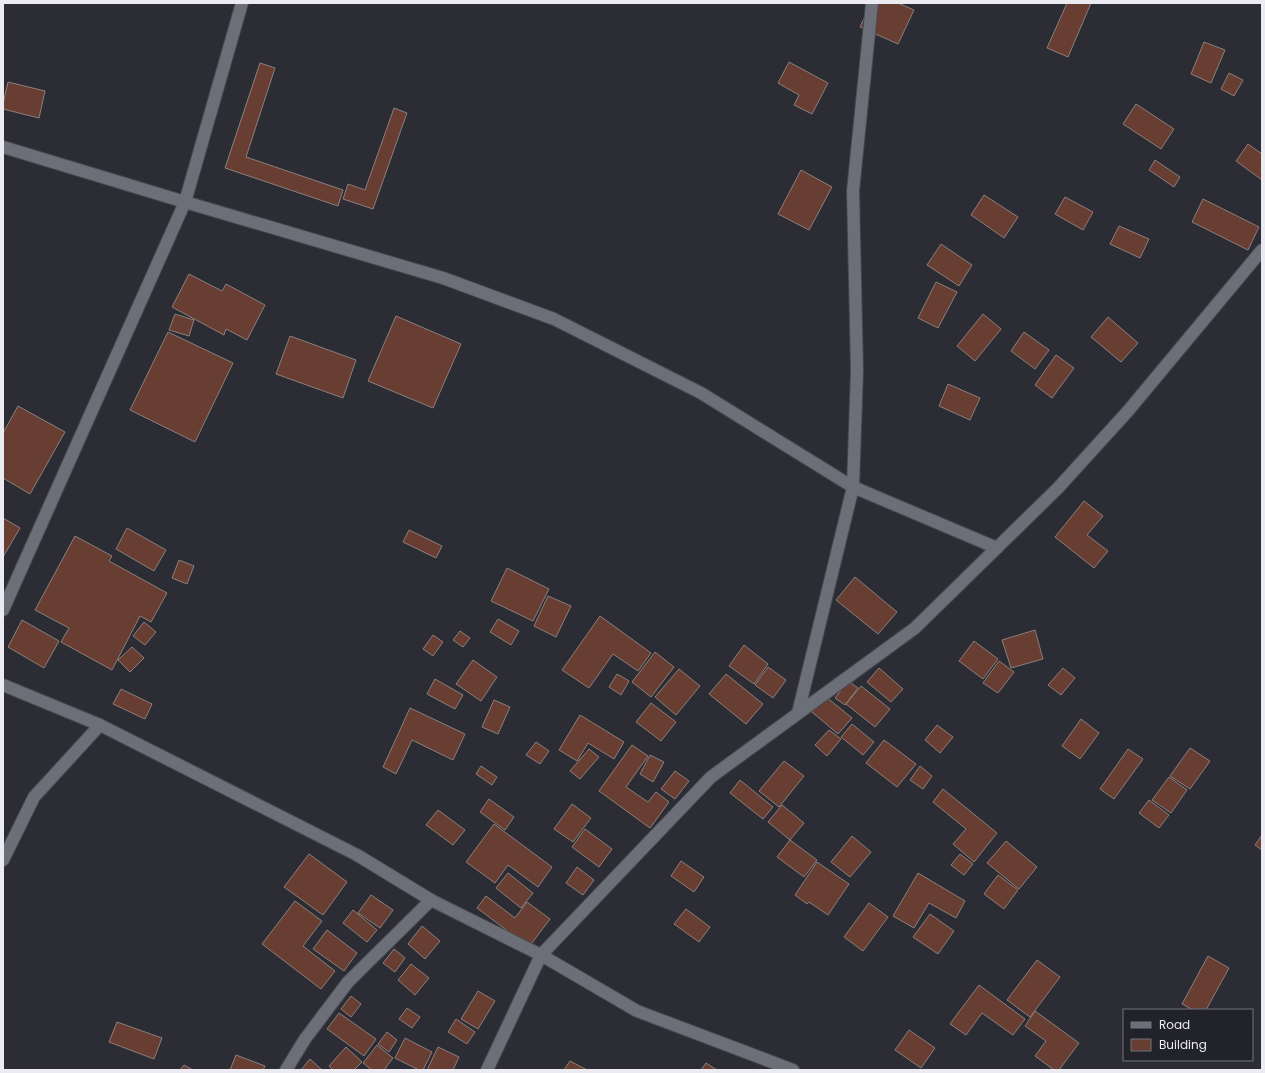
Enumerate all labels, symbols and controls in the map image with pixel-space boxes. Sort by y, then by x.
legend [1123,1009,1253,1061]
text: Road [1159,1016,1190,1033]
text: Building [1159,1036,1207,1053]

